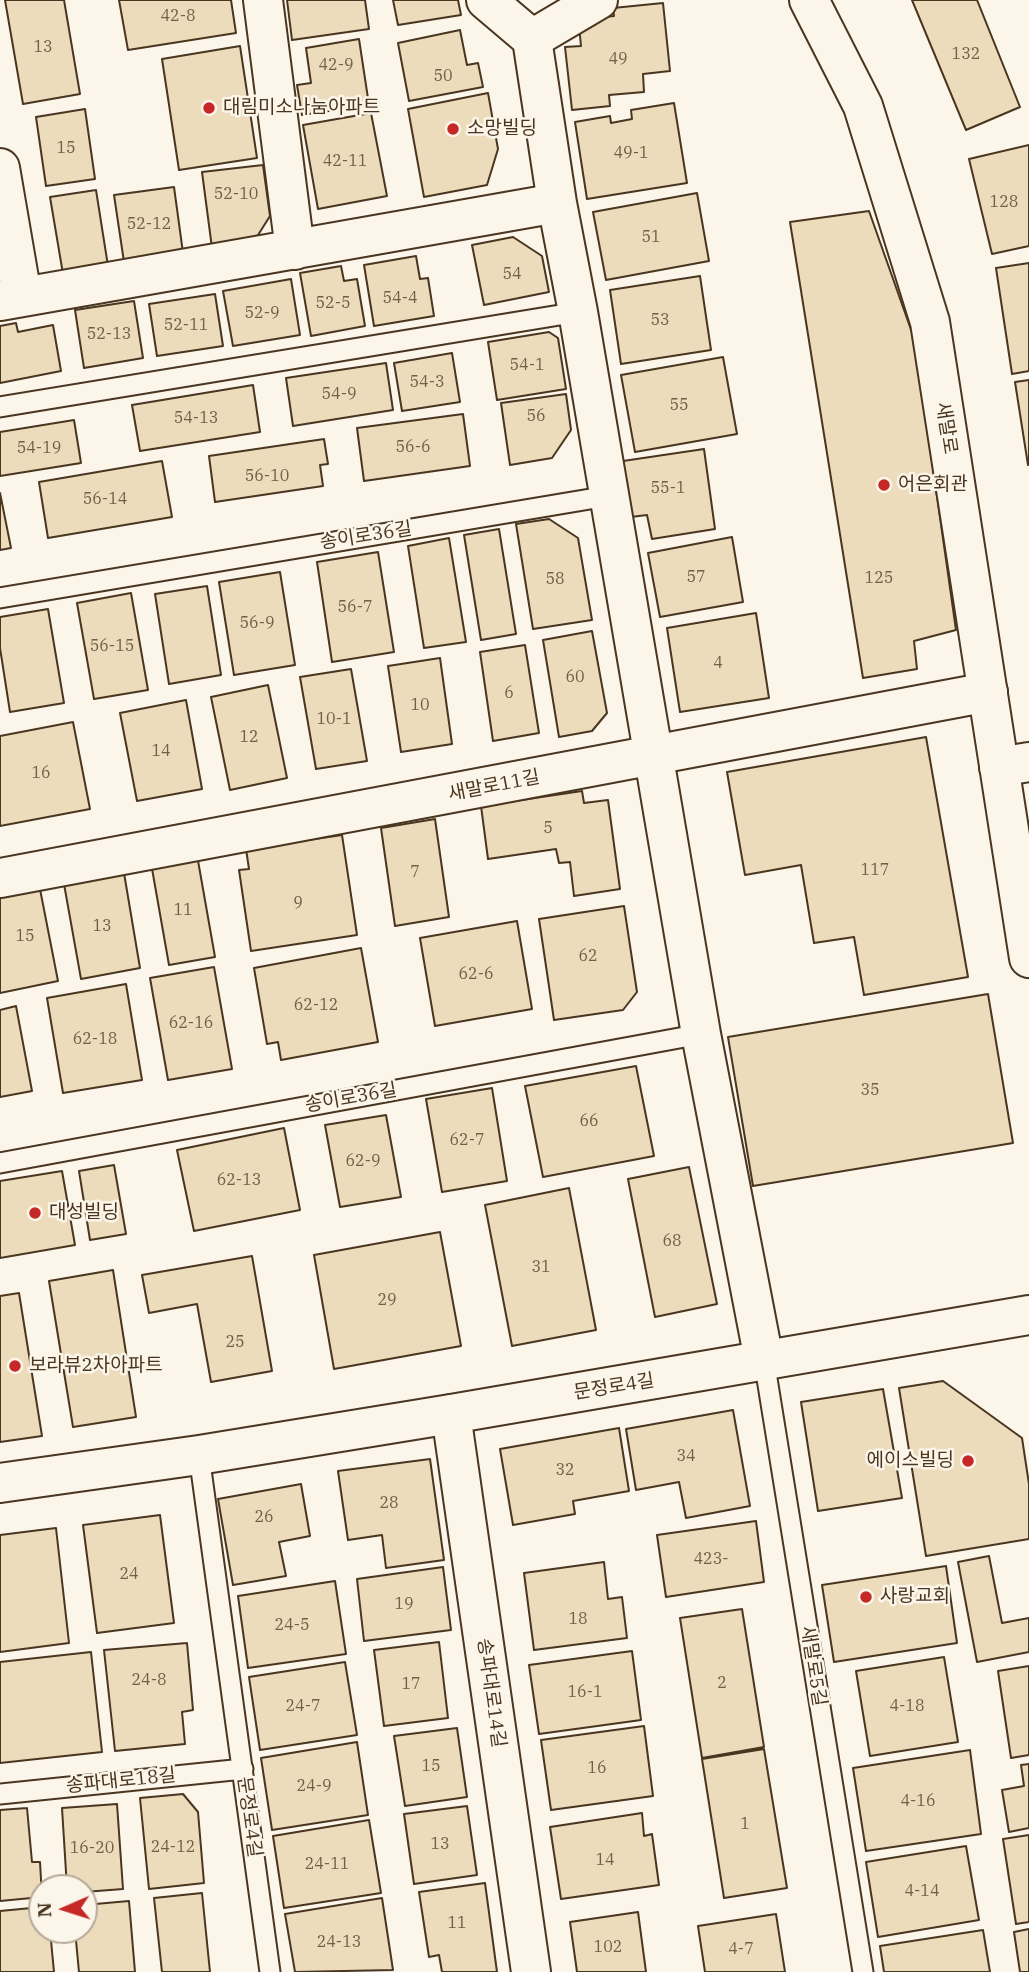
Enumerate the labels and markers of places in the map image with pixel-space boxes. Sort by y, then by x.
place label: 대림미소나눔아파트 [223,97,380,119]
marker: 대림미소나눔아파트 [201,100,217,116]
place label: 소망빌딩 [467,118,537,140]
marker: 소망빌딩 [445,121,461,137]
place label: 어은회관 [898,474,968,496]
marker: 어은회관 [876,477,892,493]
place label: 대성빌딩 [49,1202,119,1224]
marker: 대성빌딩 [27,1205,43,1221]
place label: 보라뷰2차아파트 [29,1355,163,1377]
marker: 보라뷰2차아파트 [7,1358,23,1374]
place label: 에이스빌딩 [867,1450,954,1472]
marker: 에이스빌딩 [960,1453,976,1469]
place label: 사랑교회 [880,1586,950,1608]
marker: 사랑교회 [858,1589,874,1605]

